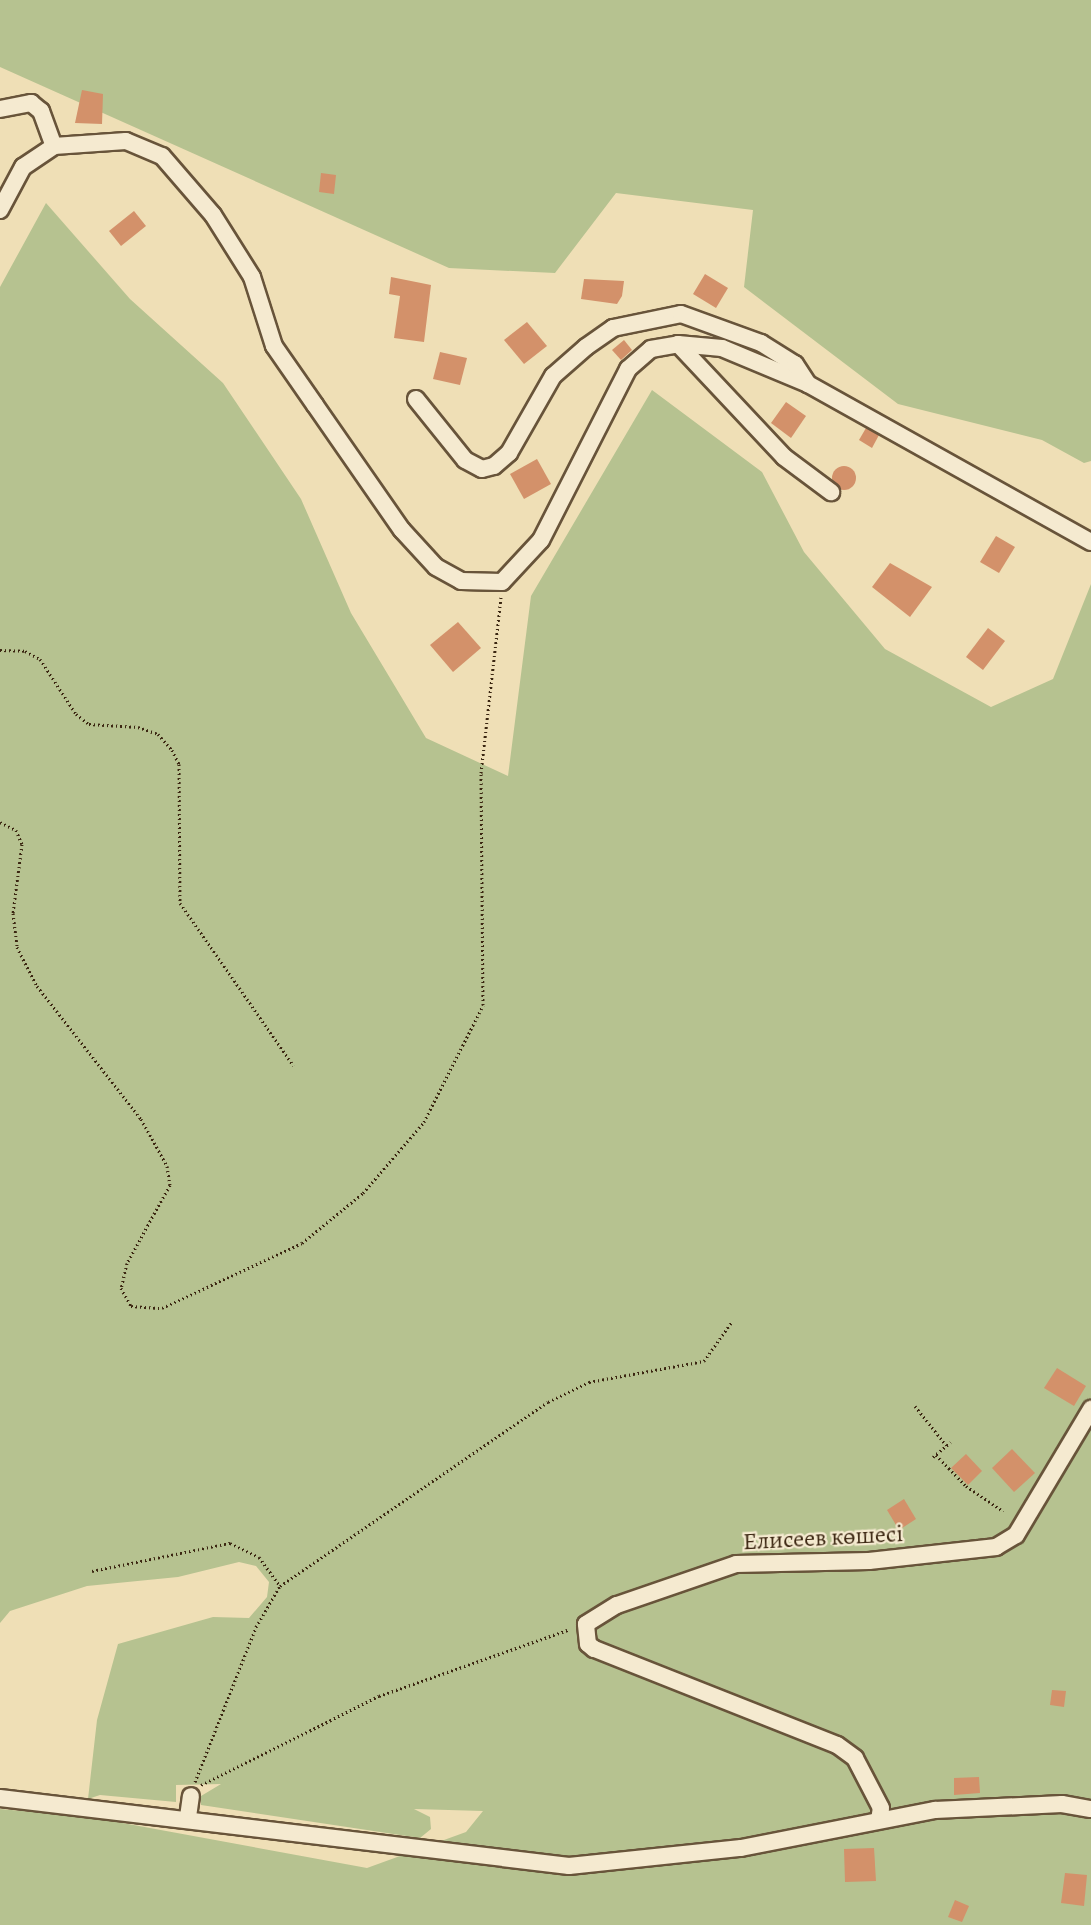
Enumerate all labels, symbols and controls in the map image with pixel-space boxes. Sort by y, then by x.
street label: Елисеев көшесі [742,1519,904,1557]

